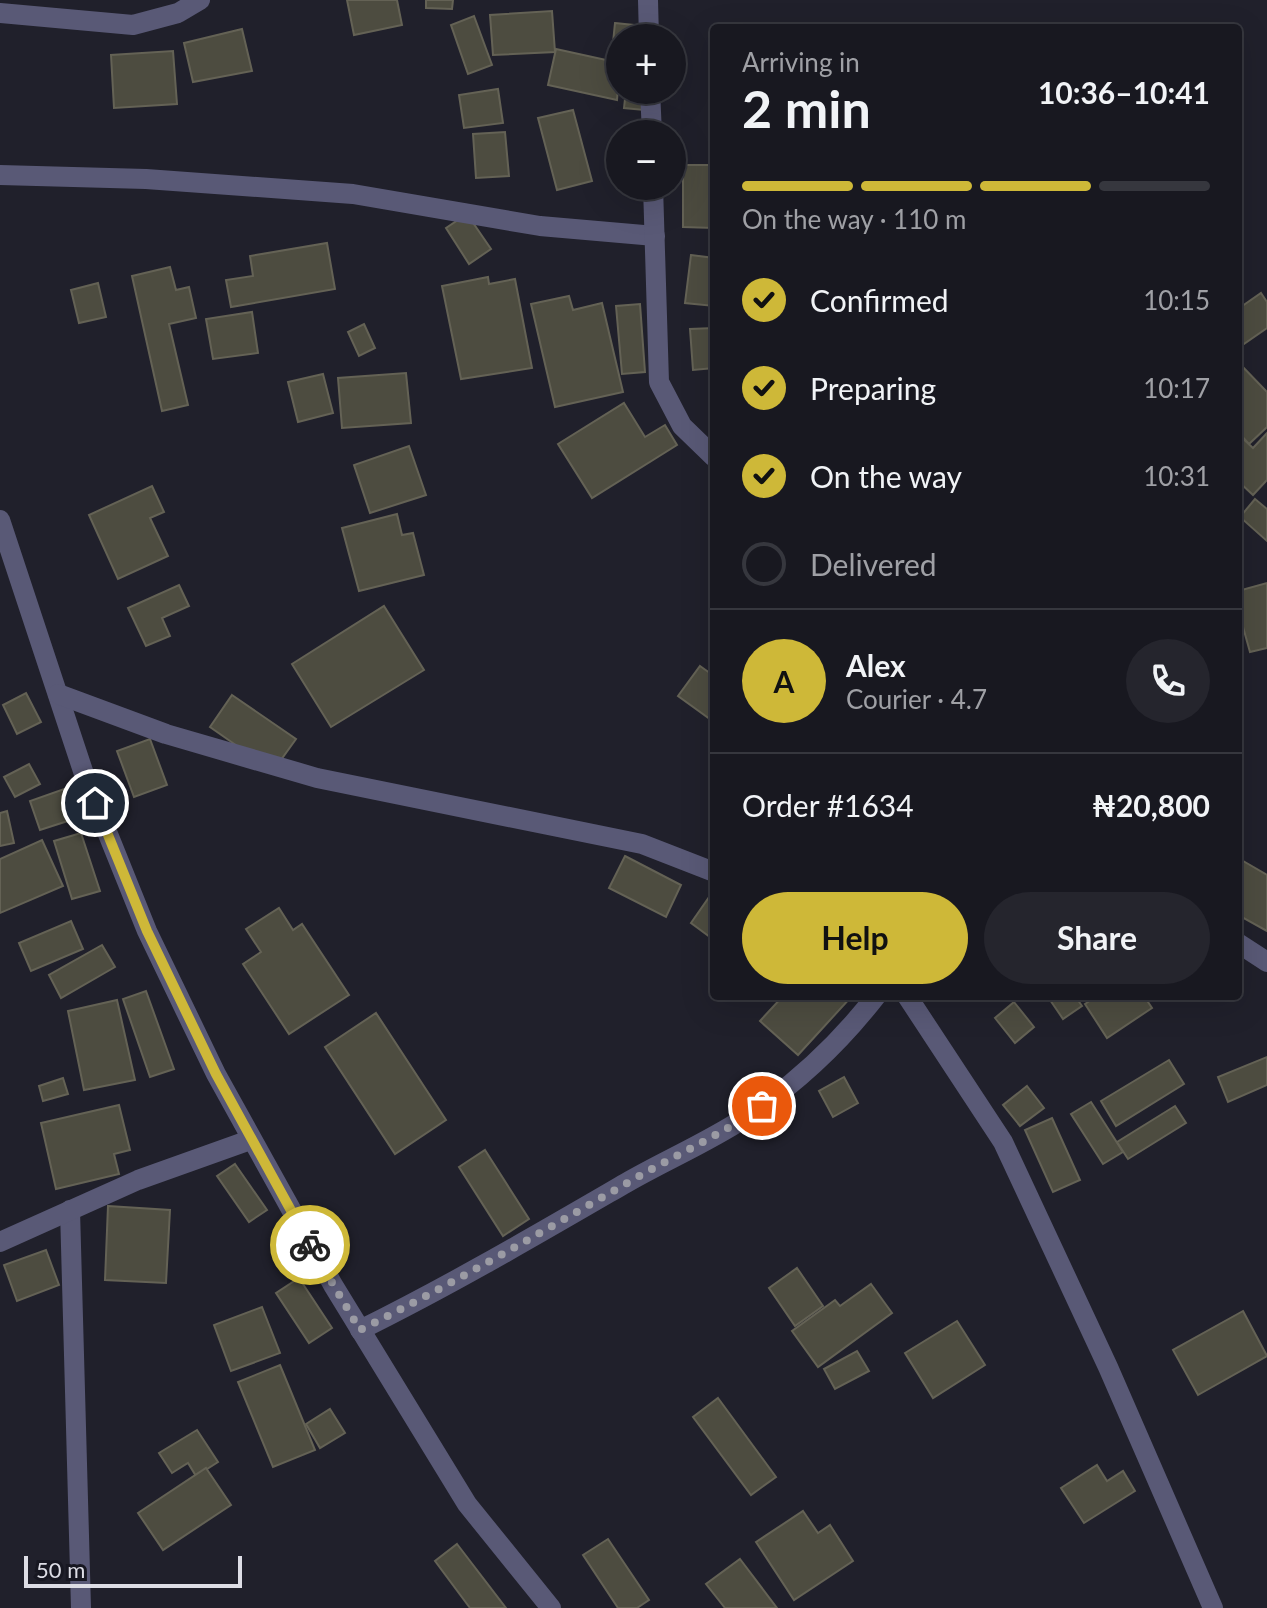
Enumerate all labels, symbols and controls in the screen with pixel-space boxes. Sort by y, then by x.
map controls [606,24,686,200]
button: + [606,24,686,104]
text: Arriving in [742,46,860,78]
text: 10:36–10:41 [1038,74,1210,110]
text: 2 min [742,77,871,139]
button: − [606,120,686,200]
text: On the way · 110 m [742,203,966,235]
icon: check [742,278,786,322]
text: Confirmed [810,282,949,318]
text: 10:15 [1143,284,1210,316]
icon: check [742,366,786,410]
text: Preparing [810,370,936,406]
text: 10:17 [1143,372,1210,404]
icon: check [742,454,786,498]
text: On the way [810,458,962,494]
text: 10:31 [1143,460,1210,492]
text: Delivered [810,546,937,582]
button: phone [1126,639,1210,723]
text: Alex [846,647,906,683]
text: A [774,663,794,699]
text: Courier · 4.7 [846,683,987,715]
pin [61,769,129,837]
icon: home [73,781,117,825]
text: Order #1634 [742,787,914,823]
text: ₦20,800 [1092,787,1210,823]
button: Help [742,892,968,984]
button: Share [984,892,1210,984]
pin [728,1072,796,1140]
icon: bag [740,1084,784,1128]
courier [270,1205,350,1285]
icon: bike [288,1223,332,1267]
scale bar [24,1552,242,1588]
text: 50 m [36,1556,85,1583]

